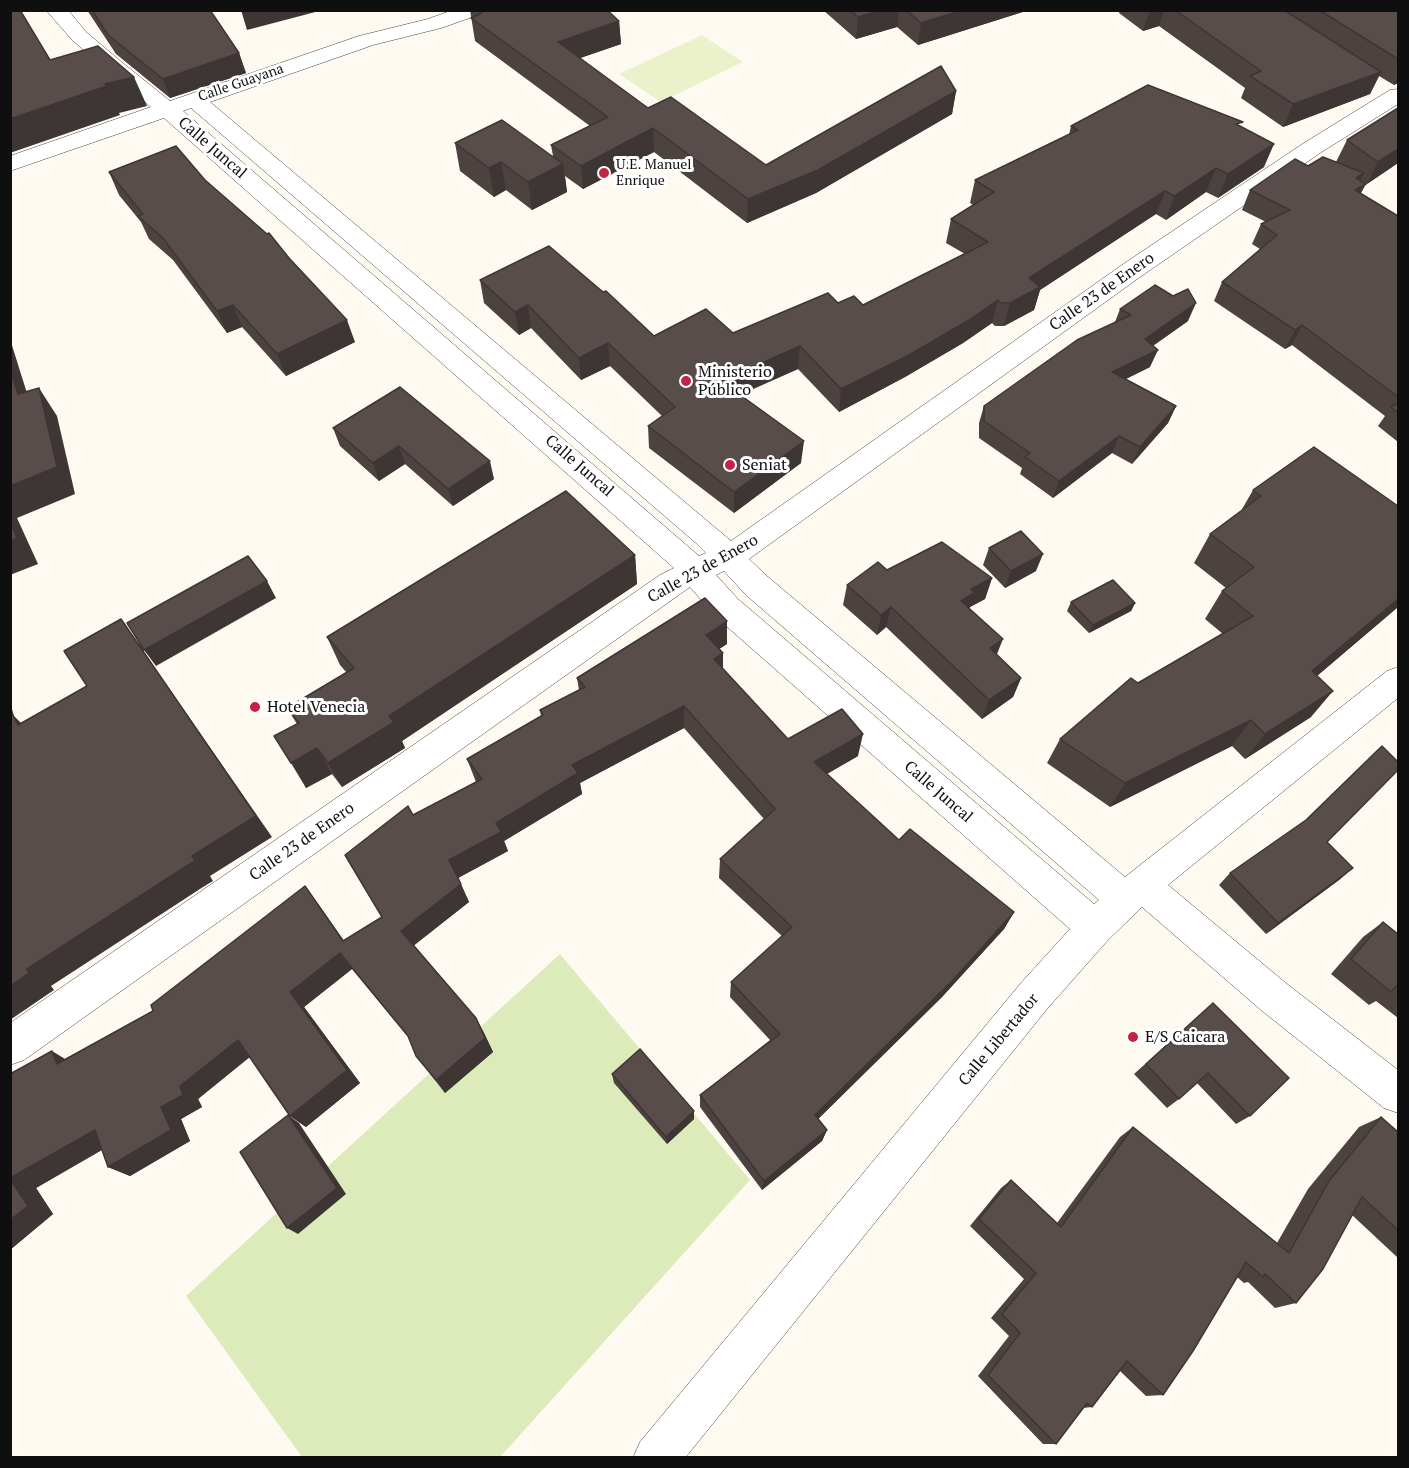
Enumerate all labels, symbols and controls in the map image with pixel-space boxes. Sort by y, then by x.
street label: Calle Guayana [196,61,286,105]
street label: Calle Juncal [174,113,250,183]
place label: U.E. Manuel Enrique [616,157,692,190]
marker: U.E. Manuel Enrique [597,166,611,180]
street label: Calle 23 de Enero [1046,249,1158,335]
place label: Ministerio Público [698,362,772,400]
marker: Ministerio Público [679,374,693,388]
street label: Calle Juncal [541,431,617,501]
place label: Seniat [742,455,787,475]
marker: Seniat [723,458,737,472]
street label: Calle 23 de Enero [644,531,762,607]
place label: Hotel Venecia [267,697,365,717]
marker: Hotel Venecia [248,700,262,714]
street label: Calle Juncal [900,757,976,827]
street label: Calle 23 de Enero [246,799,358,885]
street label: Calle Libertador [955,990,1043,1090]
place label: E/S Caicara [1145,1027,1225,1047]
marker: E/S Caicara [1126,1030,1140,1044]

